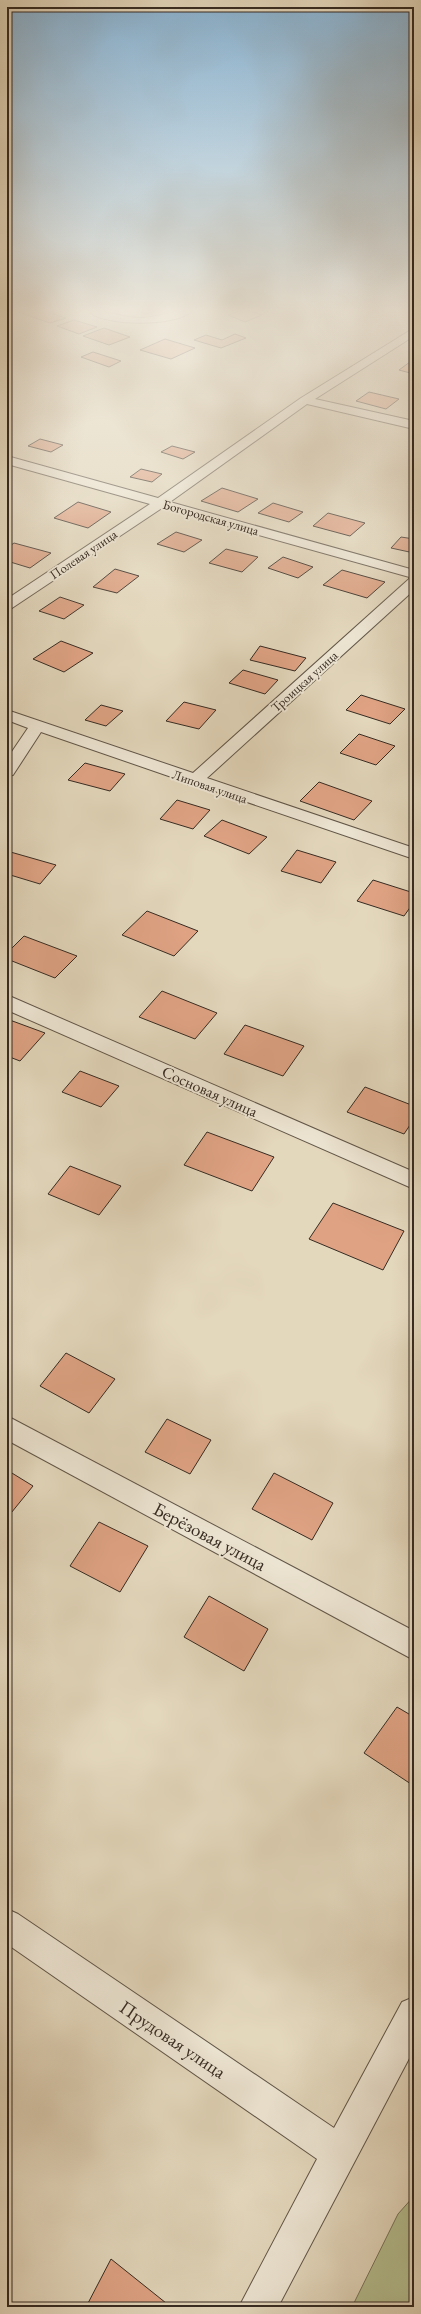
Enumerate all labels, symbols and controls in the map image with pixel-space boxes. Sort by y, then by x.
street label: Богородская улица [161,496,262,540]
street label: Полевая улица [46,525,121,583]
street label: Троицкая улица [267,646,342,716]
street label: Липовая улица [170,766,251,808]
street label: Сосновая улица [159,1061,262,1122]
street label: Берёзовая улица [149,1496,271,1577]
street label: Прудовая улица [115,1995,231,2084]

